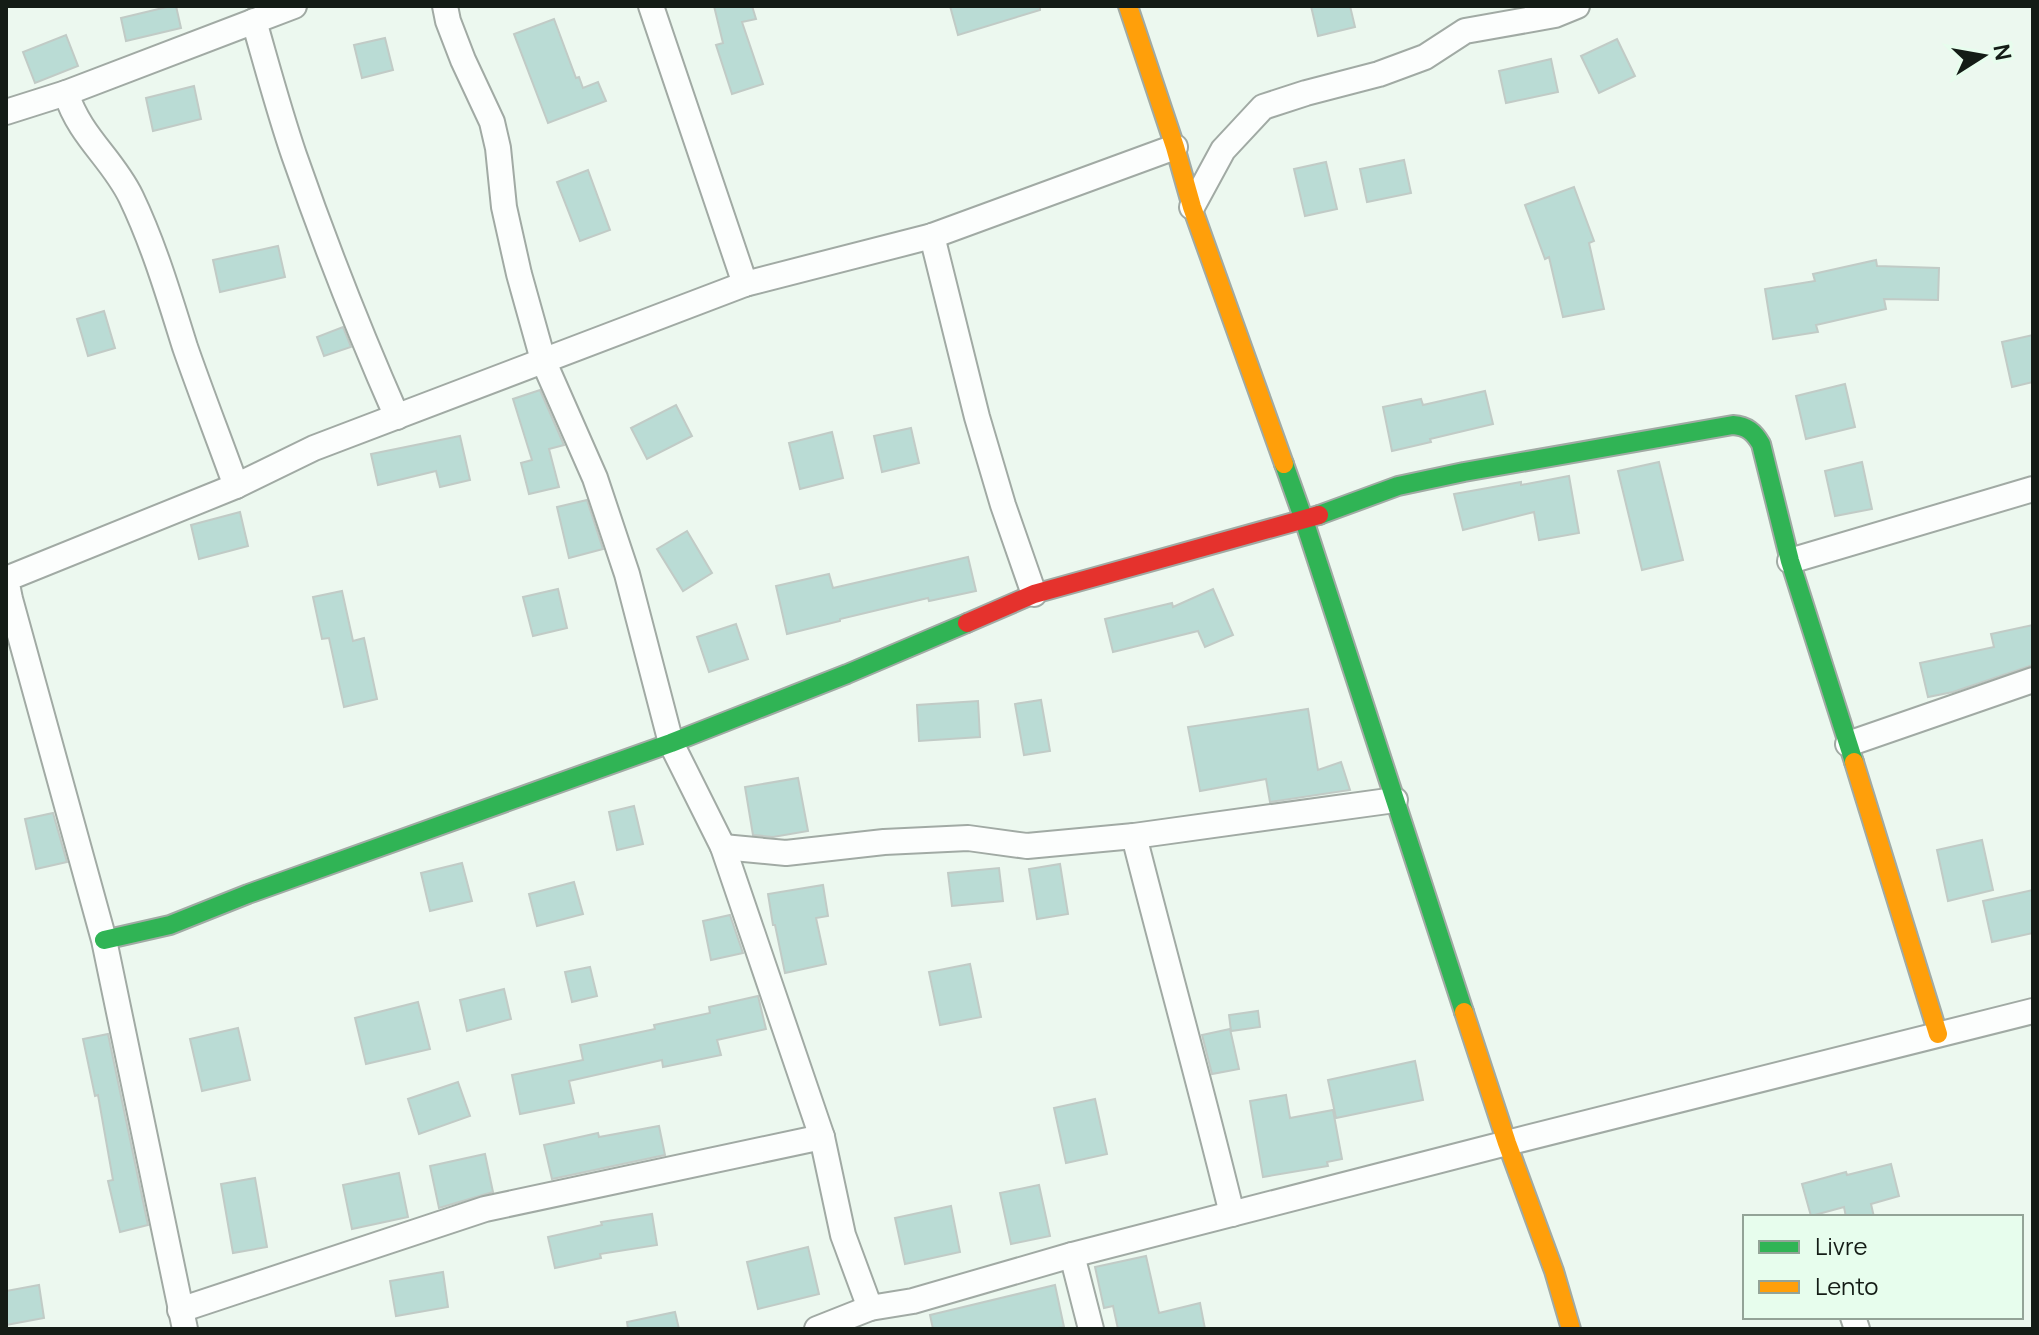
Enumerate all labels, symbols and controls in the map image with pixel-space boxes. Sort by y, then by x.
north arrow [1943,16,2023,96]
text: N [1986,42,2019,63]
legend [1743,1215,2023,1319]
text: Livre [1815,1229,1868,1262]
text: Lento [1815,1269,1879,1302]

